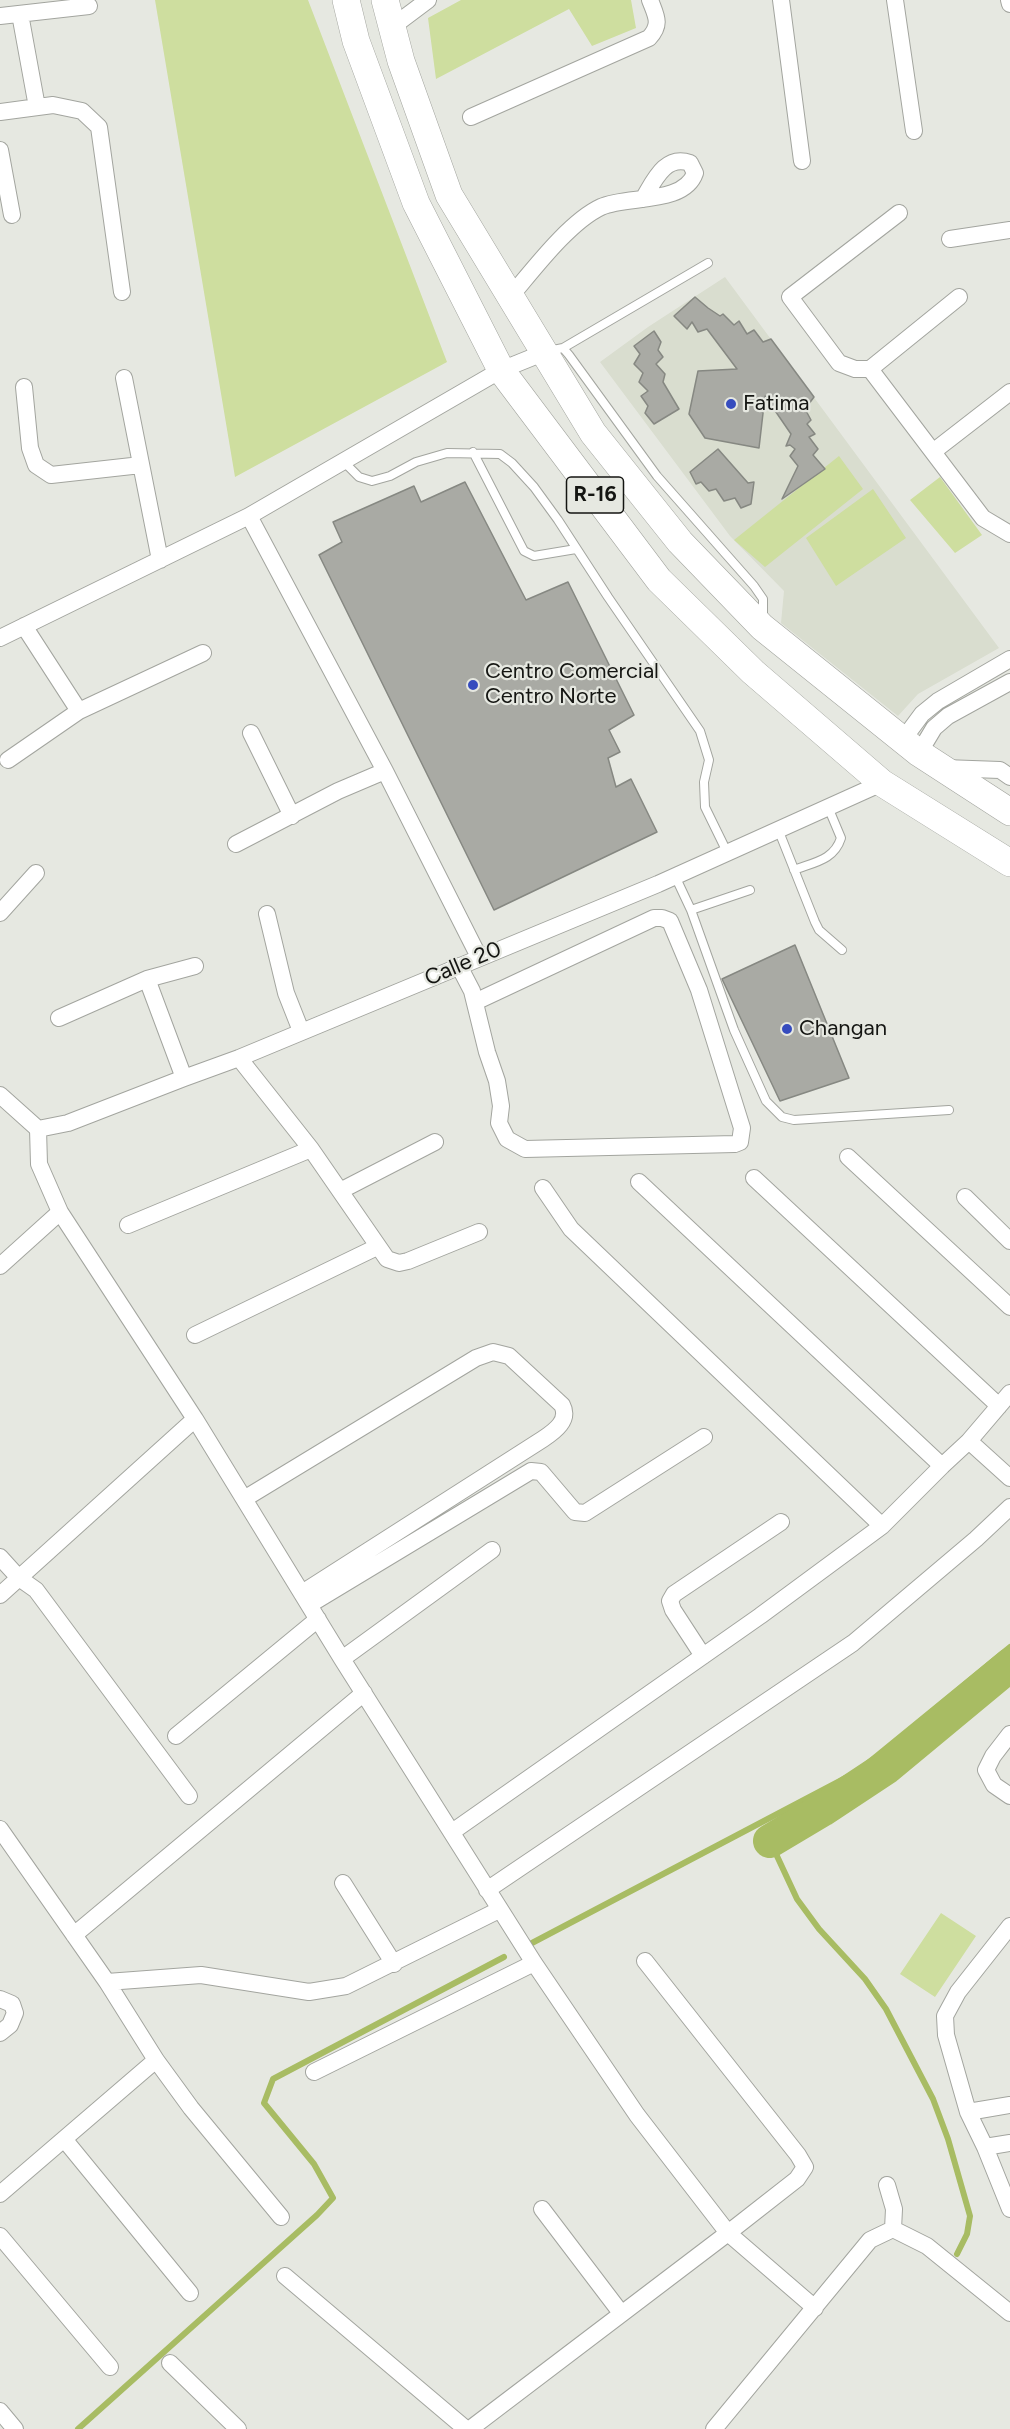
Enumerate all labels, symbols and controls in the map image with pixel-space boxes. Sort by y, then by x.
place label: Fatima [743,391,809,417]
marker: Fatima [724,397,738,411]
road number: R-16 [566,477,624,513]
place label: Centro Comercial Centro Norte [485,659,659,710]
marker: Centro Comercial Centro Norte [466,678,480,692]
street label: Calle 20 [421,936,505,992]
place label: Changan [799,1016,887,1042]
marker: Changan [780,1022,794,1036]

